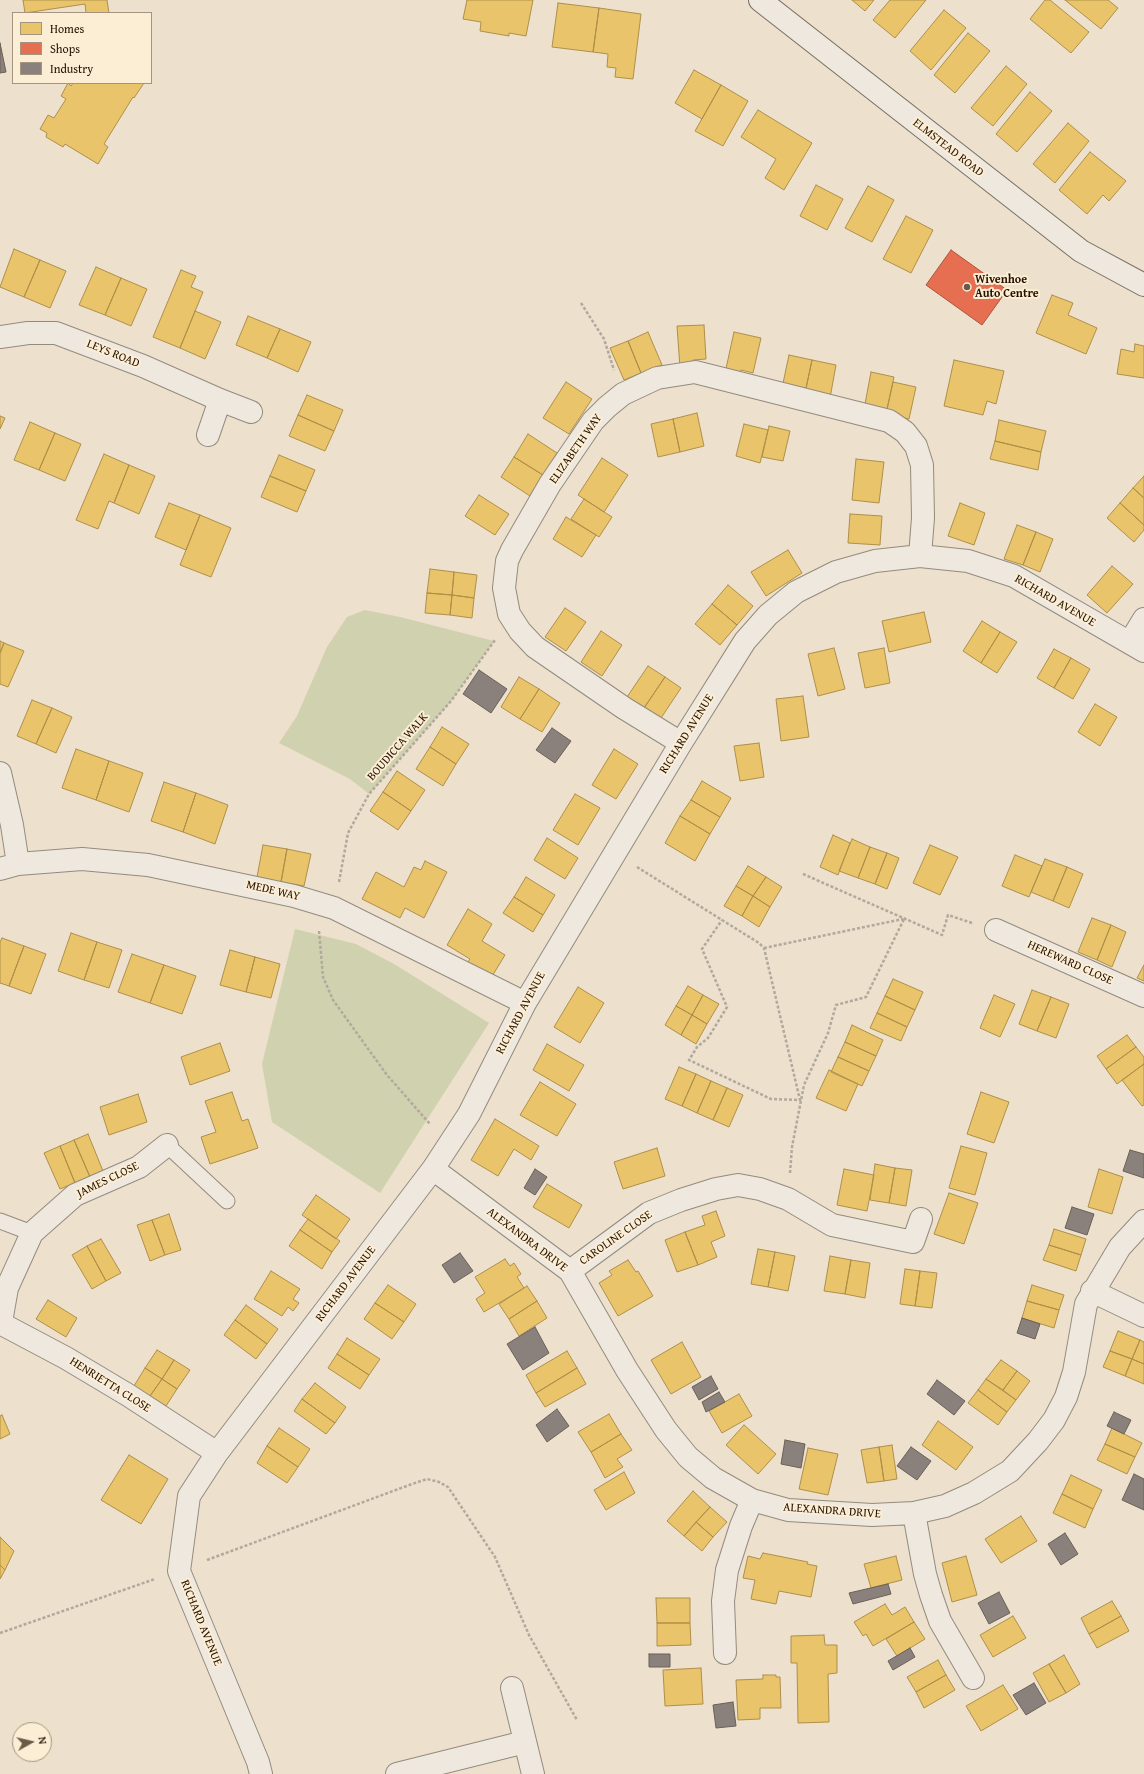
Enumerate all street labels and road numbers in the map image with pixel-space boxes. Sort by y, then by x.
street label: ELMSTEAD ROAD [910,116,986,180]
street label: LEYS ROAD [84,337,142,371]
street label: ELIZABETH WAY [547,411,605,487]
street label: RICHARD AVENUE [1012,572,1098,630]
street label: RICHARD AVENUE [657,691,717,777]
street label: BOUDICCA WALK [365,710,431,784]
street label: MEDE WAY [245,878,301,904]
street label: HEREWARD CLOSE [1025,938,1115,988]
street label: RICHARD AVENUE [493,969,549,1057]
street label: JAMES CLOSE [75,1159,141,1201]
street label: ALEXANDRA DRIVE [484,1205,570,1275]
street label: CAROLINE CLOSE [577,1208,655,1268]
street label: RICHARD AVENUE [313,1243,379,1325]
street label: HENRIETTA CLOSE [67,1354,153,1416]
street label: ALEXANDRA DRIVE [783,1500,881,1522]
street label: RICHARD AVENUE [177,1578,225,1668]

